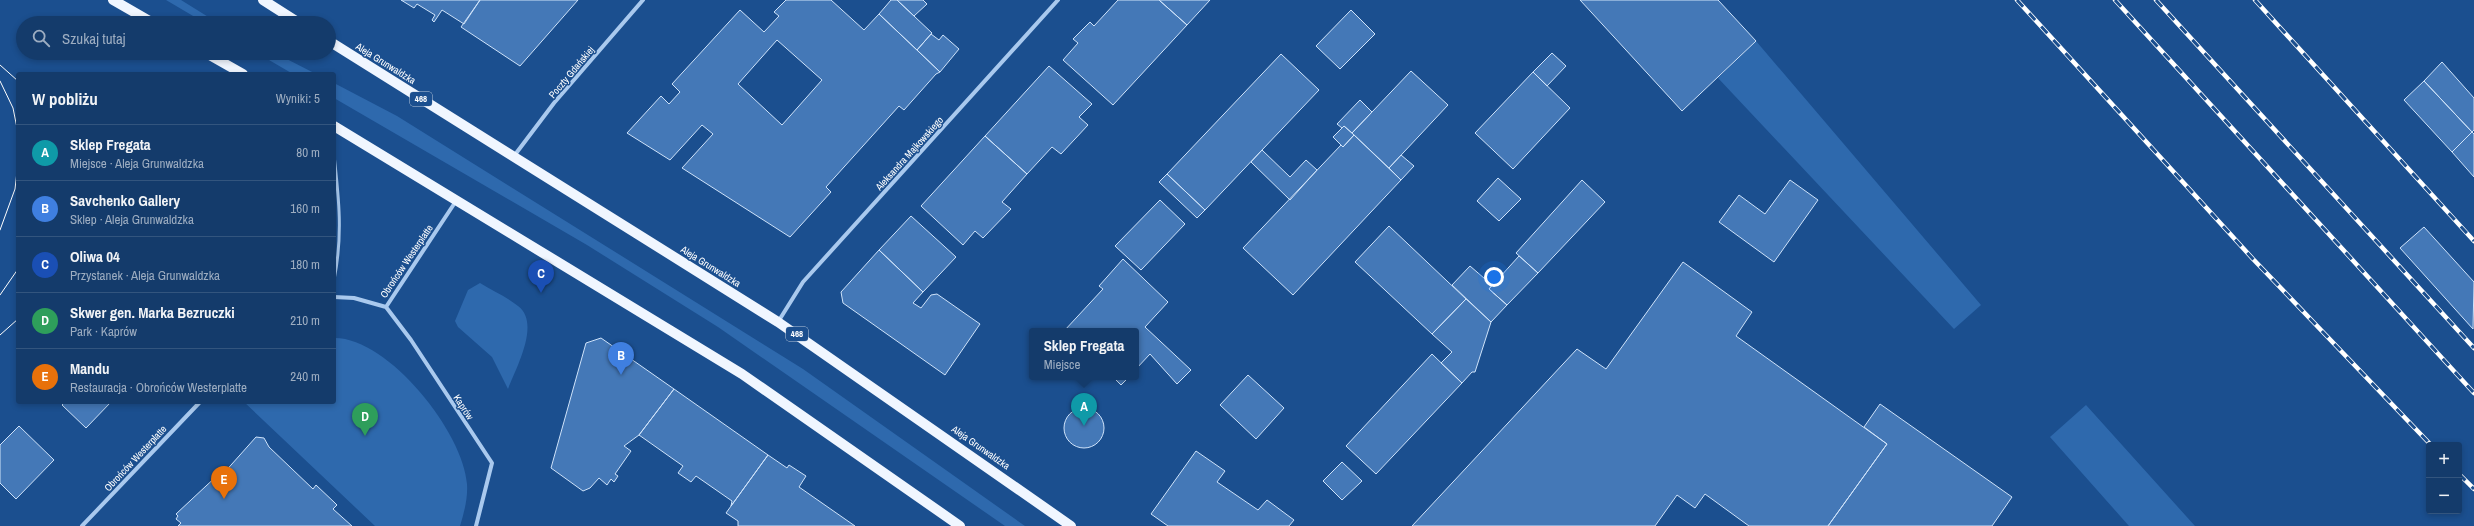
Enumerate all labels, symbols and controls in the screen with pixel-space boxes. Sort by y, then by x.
search box [16,16,336,60]
icon: search [30,27,52,49]
text: Szukaj tutaj [62,28,126,49]
street label: Aleja Grunwaldzka [352,39,419,87]
street label: Poczty Gdańskiej [546,44,597,101]
text: W pobliżu [32,87,98,110]
text: Wyniki: 5 [276,90,320,107]
road number: 468 [410,92,432,106]
street label: Aleksandra Majkowskiego [872,113,946,194]
text: Sklep Fregata [70,134,151,155]
text: A [41,144,49,161]
text: 80 m [296,144,320,161]
text: Miejsce · Aleja Grunwaldzka [70,155,204,172]
text: Savchenko Gallery [70,190,180,211]
text: B [41,200,49,217]
text: 160 m [290,200,320,217]
text: Sklep · Aleja Grunwaldzka [70,211,194,228]
street label: Obrońców Westerplatte [377,222,436,300]
street label: Aleja Grunwaldzka [677,242,744,290]
text: Oliwa 04 [70,246,120,267]
text: C [41,256,49,273]
text: 180 m [290,256,320,273]
pin: C [528,260,554,293]
text: Przystanek · Aleja Grunwaldzka [70,267,220,284]
your location [1484,267,1504,287]
text: Skwer gen. Marka Bezruczki [70,302,235,323]
text: D [41,312,49,329]
text: 210 m [290,312,320,329]
text: Park · Kaprów [70,323,137,340]
road number: 468 [786,327,808,341]
popup [1029,328,1139,380]
text: Sklep Fregata [1044,335,1124,356]
pin: B [608,342,634,375]
text: Miejsce [1044,356,1080,373]
text: Mandu [70,358,110,379]
text: E [41,368,49,385]
text: 240 m [290,368,320,385]
text: Restauracja · Obrońców Westerplatte [70,379,247,396]
street label: Kaprów [451,392,477,423]
pin: A [1071,393,1097,426]
pin: D [352,403,378,436]
street label: Obrońców Westerplatte [101,422,170,494]
street label: Aleja Grunwaldzka [948,422,1013,473]
map controls [2426,442,2462,514]
button: + [2426,442,2462,478]
pin: E [211,466,237,499]
button: − [2426,478,2462,514]

